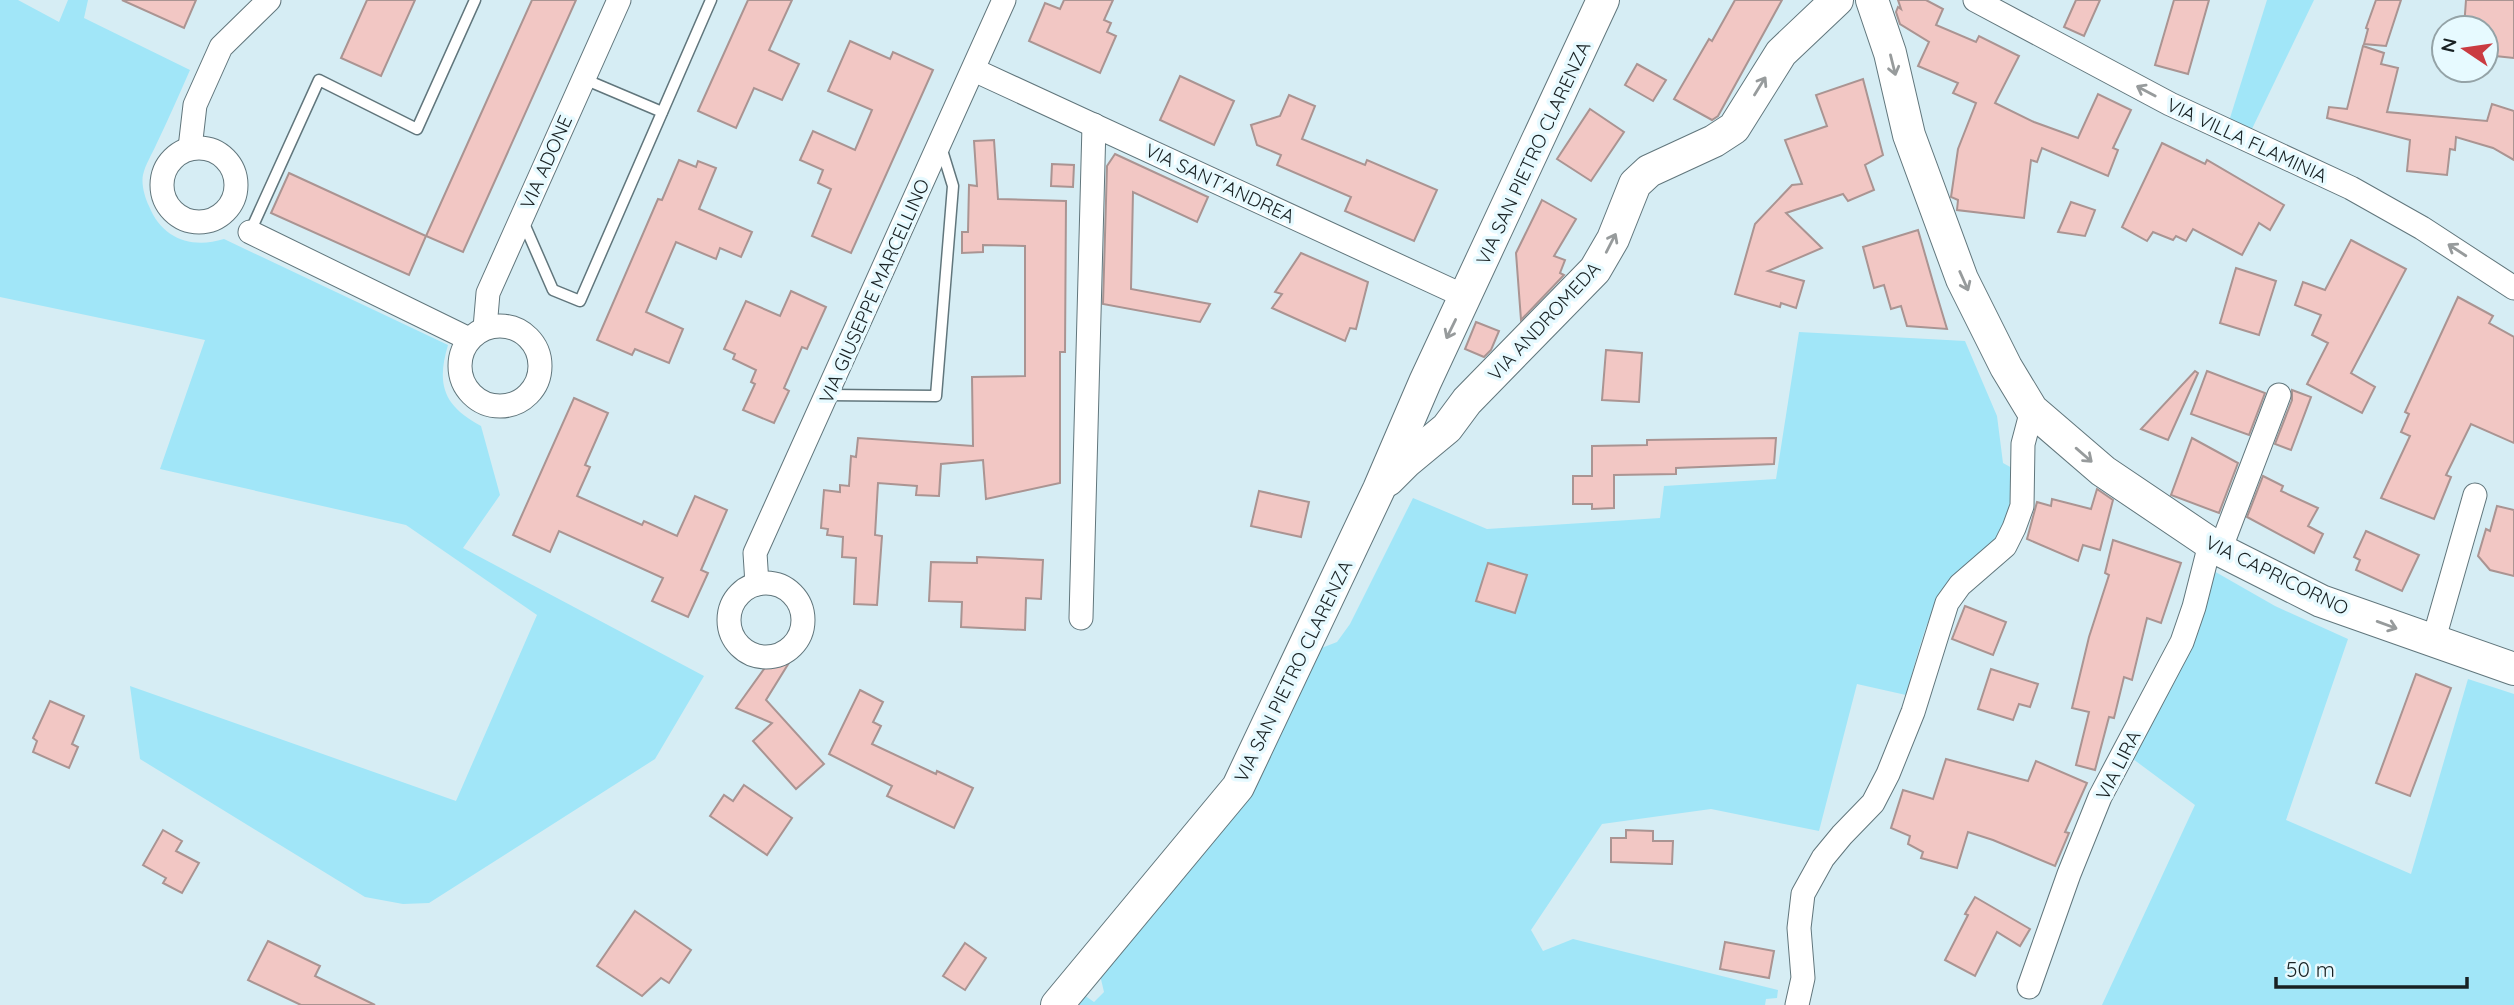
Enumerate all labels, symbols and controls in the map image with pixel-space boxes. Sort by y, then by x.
north arrow [2430,14,2500,84]
text: N [2435,36,2462,55]
street label: VIA SAN PIETRO CLARENZA [1471,37,1595,269]
one-way arrow [1886,53,1900,76]
one-way arrow [1754,77,1768,97]
one-way arrow [2136,84,2156,98]
street label: VIA VILLA FLAMINIA [2163,92,2331,188]
street label: VIA ADONE [515,111,577,213]
street label: VIA SANT'ANDREA [1141,138,1299,228]
street label: VIA GIUSEPPE MARCELLINO [814,175,934,407]
one-way arrow [1604,233,1618,253]
one-way arrow [2447,243,2467,257]
street label: VIA ANDROMEDA [1483,256,1605,386]
one-way arrow [1958,269,1971,291]
one-way arrow [1444,318,1457,339]
one-way arrow [2075,447,2093,463]
street label: VIA CAPRICORNO [2201,530,2353,620]
street label: VIA SAN PIETRO CLARENZA [1229,556,1357,786]
one-way arrow [2376,620,2398,632]
street label: VIA LIRA [2090,726,2146,804]
scale bar [2276,946,2467,990]
text: 50 m [2286,956,2335,982]

